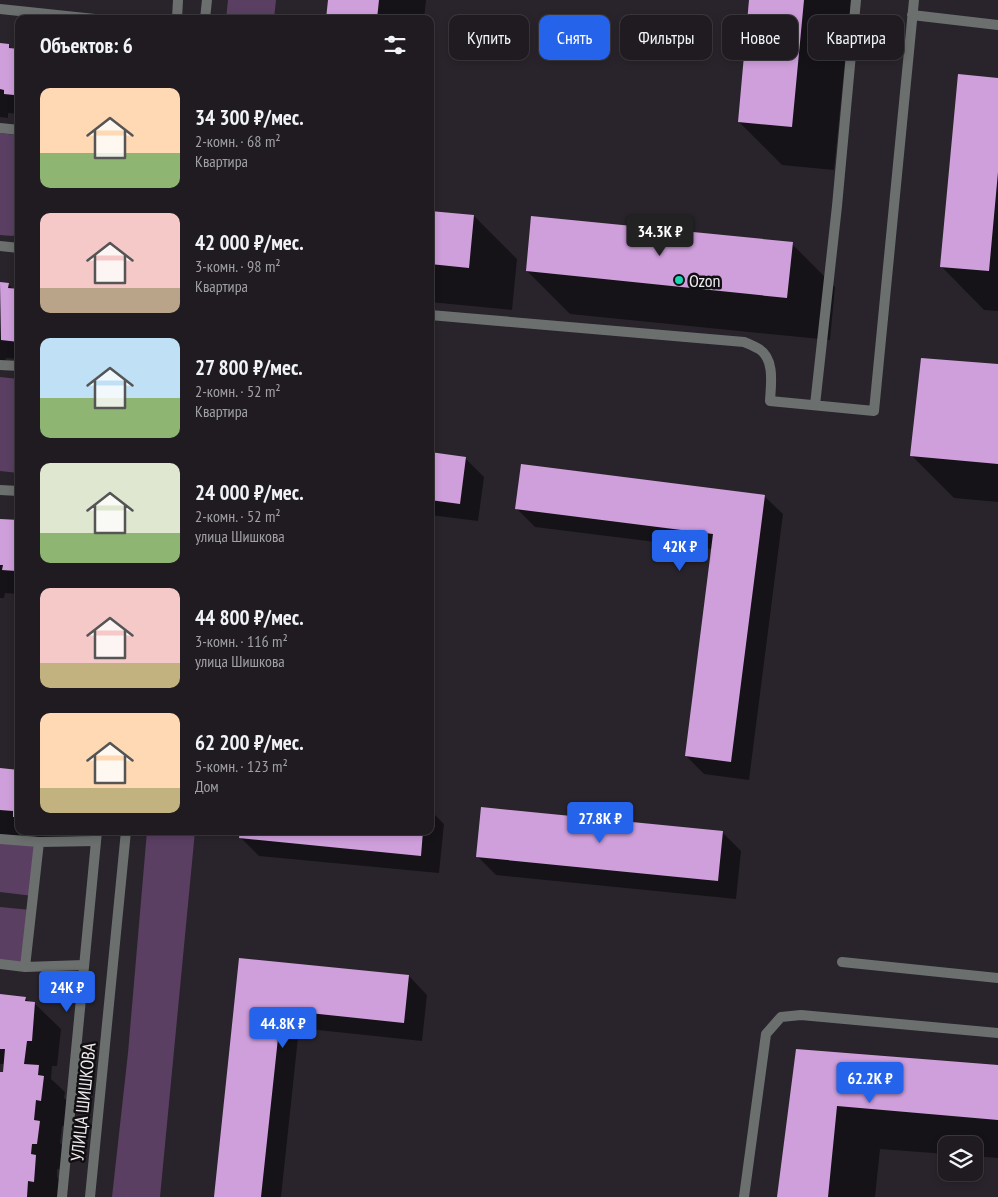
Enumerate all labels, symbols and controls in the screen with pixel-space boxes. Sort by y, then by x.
chip: Купить [449,15,529,60]
chip: Снять [539,15,610,60]
chip: Фильтры [620,15,712,60]
chip: Новое [722,15,798,60]
chip: Квартира [808,15,904,60]
icon: filters [381,31,409,59]
text: Объектов: 6 [40,32,133,59]
text: 34 300 ₽/мес. [195,104,304,131]
icon: home [80,108,140,168]
text: 2-комн. · 68 m² [195,131,281,151]
text: Квартира [195,151,248,171]
pin: 34.3K ₽ [614,214,706,257]
text: 34.3K ₽ [637,221,683,241]
text: 42 000 ₽/мес. [195,229,304,256]
icon: home [80,233,140,293]
text: 3-комн. · 98 m² [195,256,281,276]
place label: Ozon [689,269,721,292]
marker: Ozon [673,274,685,286]
text: Квартира [195,276,248,296]
text: 27 800 ₽/мес. [195,354,303,381]
icon: home [80,358,140,418]
text: 2-комн. · 52 m² [195,381,281,401]
text: Квартира [195,401,248,421]
text: 24 000 ₽/мес. [195,479,304,506]
icon: home [80,483,140,543]
text: 2-комн. · 52 m² [195,506,281,526]
text: улица Шишкова [195,526,285,546]
pin: 42K ₽ [645,530,715,572]
text: 42K ₽ [663,536,697,556]
text: 44 800 ₽/мес. [195,604,304,631]
icon: home [80,608,140,668]
text: 3-комн. · 116 m² [195,631,288,651]
text: улица Шишкова [195,651,285,671]
text: 62 200 ₽/мес. [195,729,304,756]
icon: home [80,733,140,793]
text: 5-комн. · 123 m² [195,756,288,776]
text: Дом [195,776,219,796]
pin: 27.8K ₽ [554,802,646,844]
text: 27.8K ₽ [578,808,622,828]
pin: 24K ₽ [32,970,102,1013]
text: 24K ₽ [50,977,84,997]
pin: 44.8K ₽ [237,1006,329,1049]
text: 44.8K ₽ [260,1013,306,1033]
street label: УЛИЦА ШИШКОВА [65,1041,101,1162]
pin: 62.2K ₽ [824,1062,916,1104]
text: 62.2K ₽ [847,1068,893,1088]
map controls [938,1136,983,1181]
button: layers [938,1136,983,1181]

